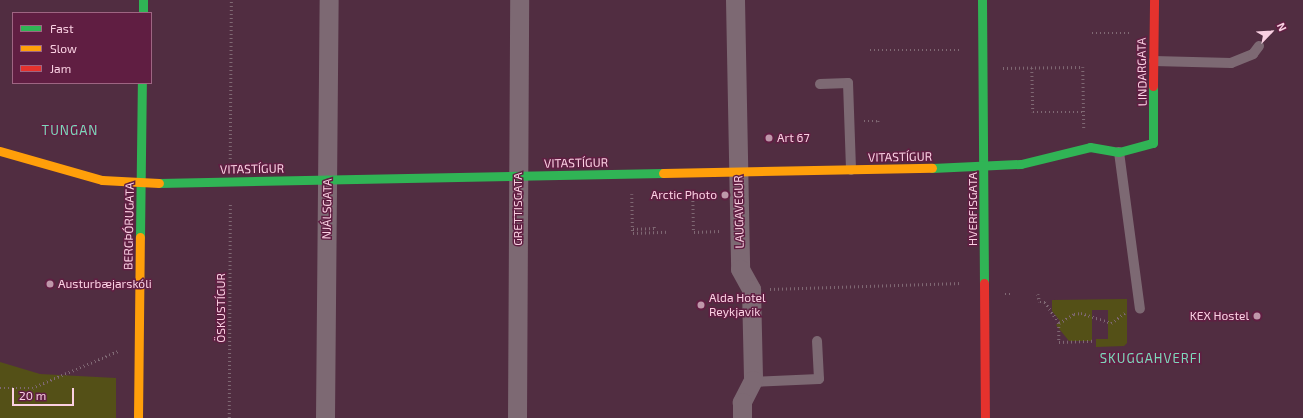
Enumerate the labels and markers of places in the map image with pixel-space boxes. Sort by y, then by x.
place label: Art 67 [777,131,810,145]
marker: Art 67 [764,133,774,143]
place label: Arctic Photo [651,188,717,202]
marker: Arctic Photo [720,190,730,200]
place label: Austurbæjarskóli [58,277,152,291]
marker: Austurbæjarskóli [45,279,55,289]
place label: Alda Hotel Reykjavik [709,291,766,319]
marker: Alda Hotel Reykjavik [696,300,706,310]
place label: KEX Hostel [1190,309,1249,323]
marker: KEX Hostel [1252,311,1262,321]

